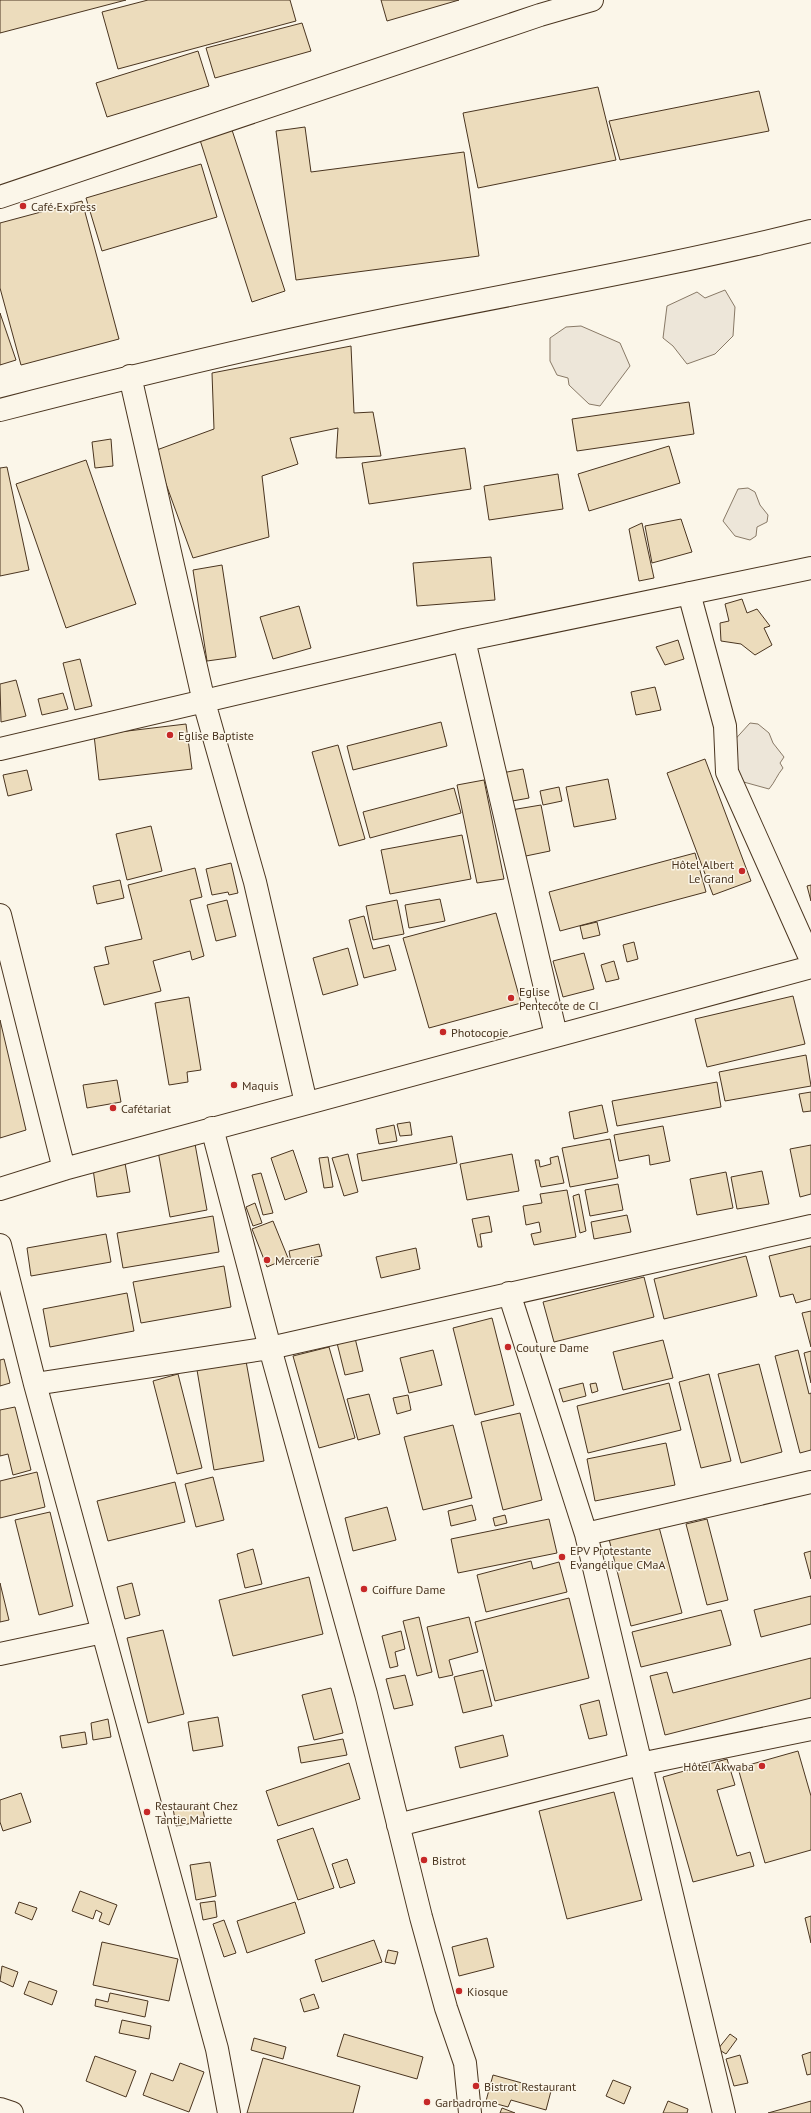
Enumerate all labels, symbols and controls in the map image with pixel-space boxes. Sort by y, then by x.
place label: Café Express [31,199,96,214]
marker: Café Express [18,201,28,211]
place label: Eglise Baptiste [178,728,254,743]
marker: Eglise Baptiste [165,730,175,740]
place label: Hôtel Albert Le Grand [672,857,734,886]
marker: Hôtel Albert Le Grand [737,866,747,876]
place label: Eglise Pentecôte de CI [519,984,599,1013]
marker: Eglise Pentecôte de CI [506,993,516,1003]
place label: Photocopie [451,1025,508,1040]
marker: Photocopie [438,1027,448,1037]
place label: Maquis [242,1078,279,1093]
marker: Maquis [229,1080,239,1090]
place label: Cafétariat [121,1101,171,1116]
marker: Cafétariat [108,1103,118,1113]
place label: Mercerie [275,1253,319,1268]
marker: Mercerie [262,1255,272,1265]
place label: Couture Dame [516,1340,589,1355]
marker: Couture Dame [503,1342,513,1352]
place label: EPV Protestante Evangélique CMaA [570,1543,666,1572]
marker: EPV Protestante Evangélique CMaA [557,1552,567,1562]
place label: Coiffure Dame [372,1582,445,1597]
marker: Coiffure Dame [359,1584,369,1594]
place label: Hôtel Akwaba [683,1759,754,1774]
marker: Hôtel Akwaba [757,1761,767,1771]
place label: Restaurant Chez Tantie Mariette [155,1798,238,1827]
marker: Restaurant Chez Tantie Mariette [142,1807,152,1817]
place label: Bistrot [432,1853,466,1868]
marker: Bistrot [419,1855,429,1865]
place label: Kiosque [467,1984,508,1999]
marker: Kiosque [454,1986,464,1996]
place label: Bistrot Restaurant [484,2079,576,2094]
marker: Bistrot Restaurant [471,2081,481,2091]
place label: Garbadrome [435,2095,498,2110]
marker: Garbadrome [422,2097,432,2107]

